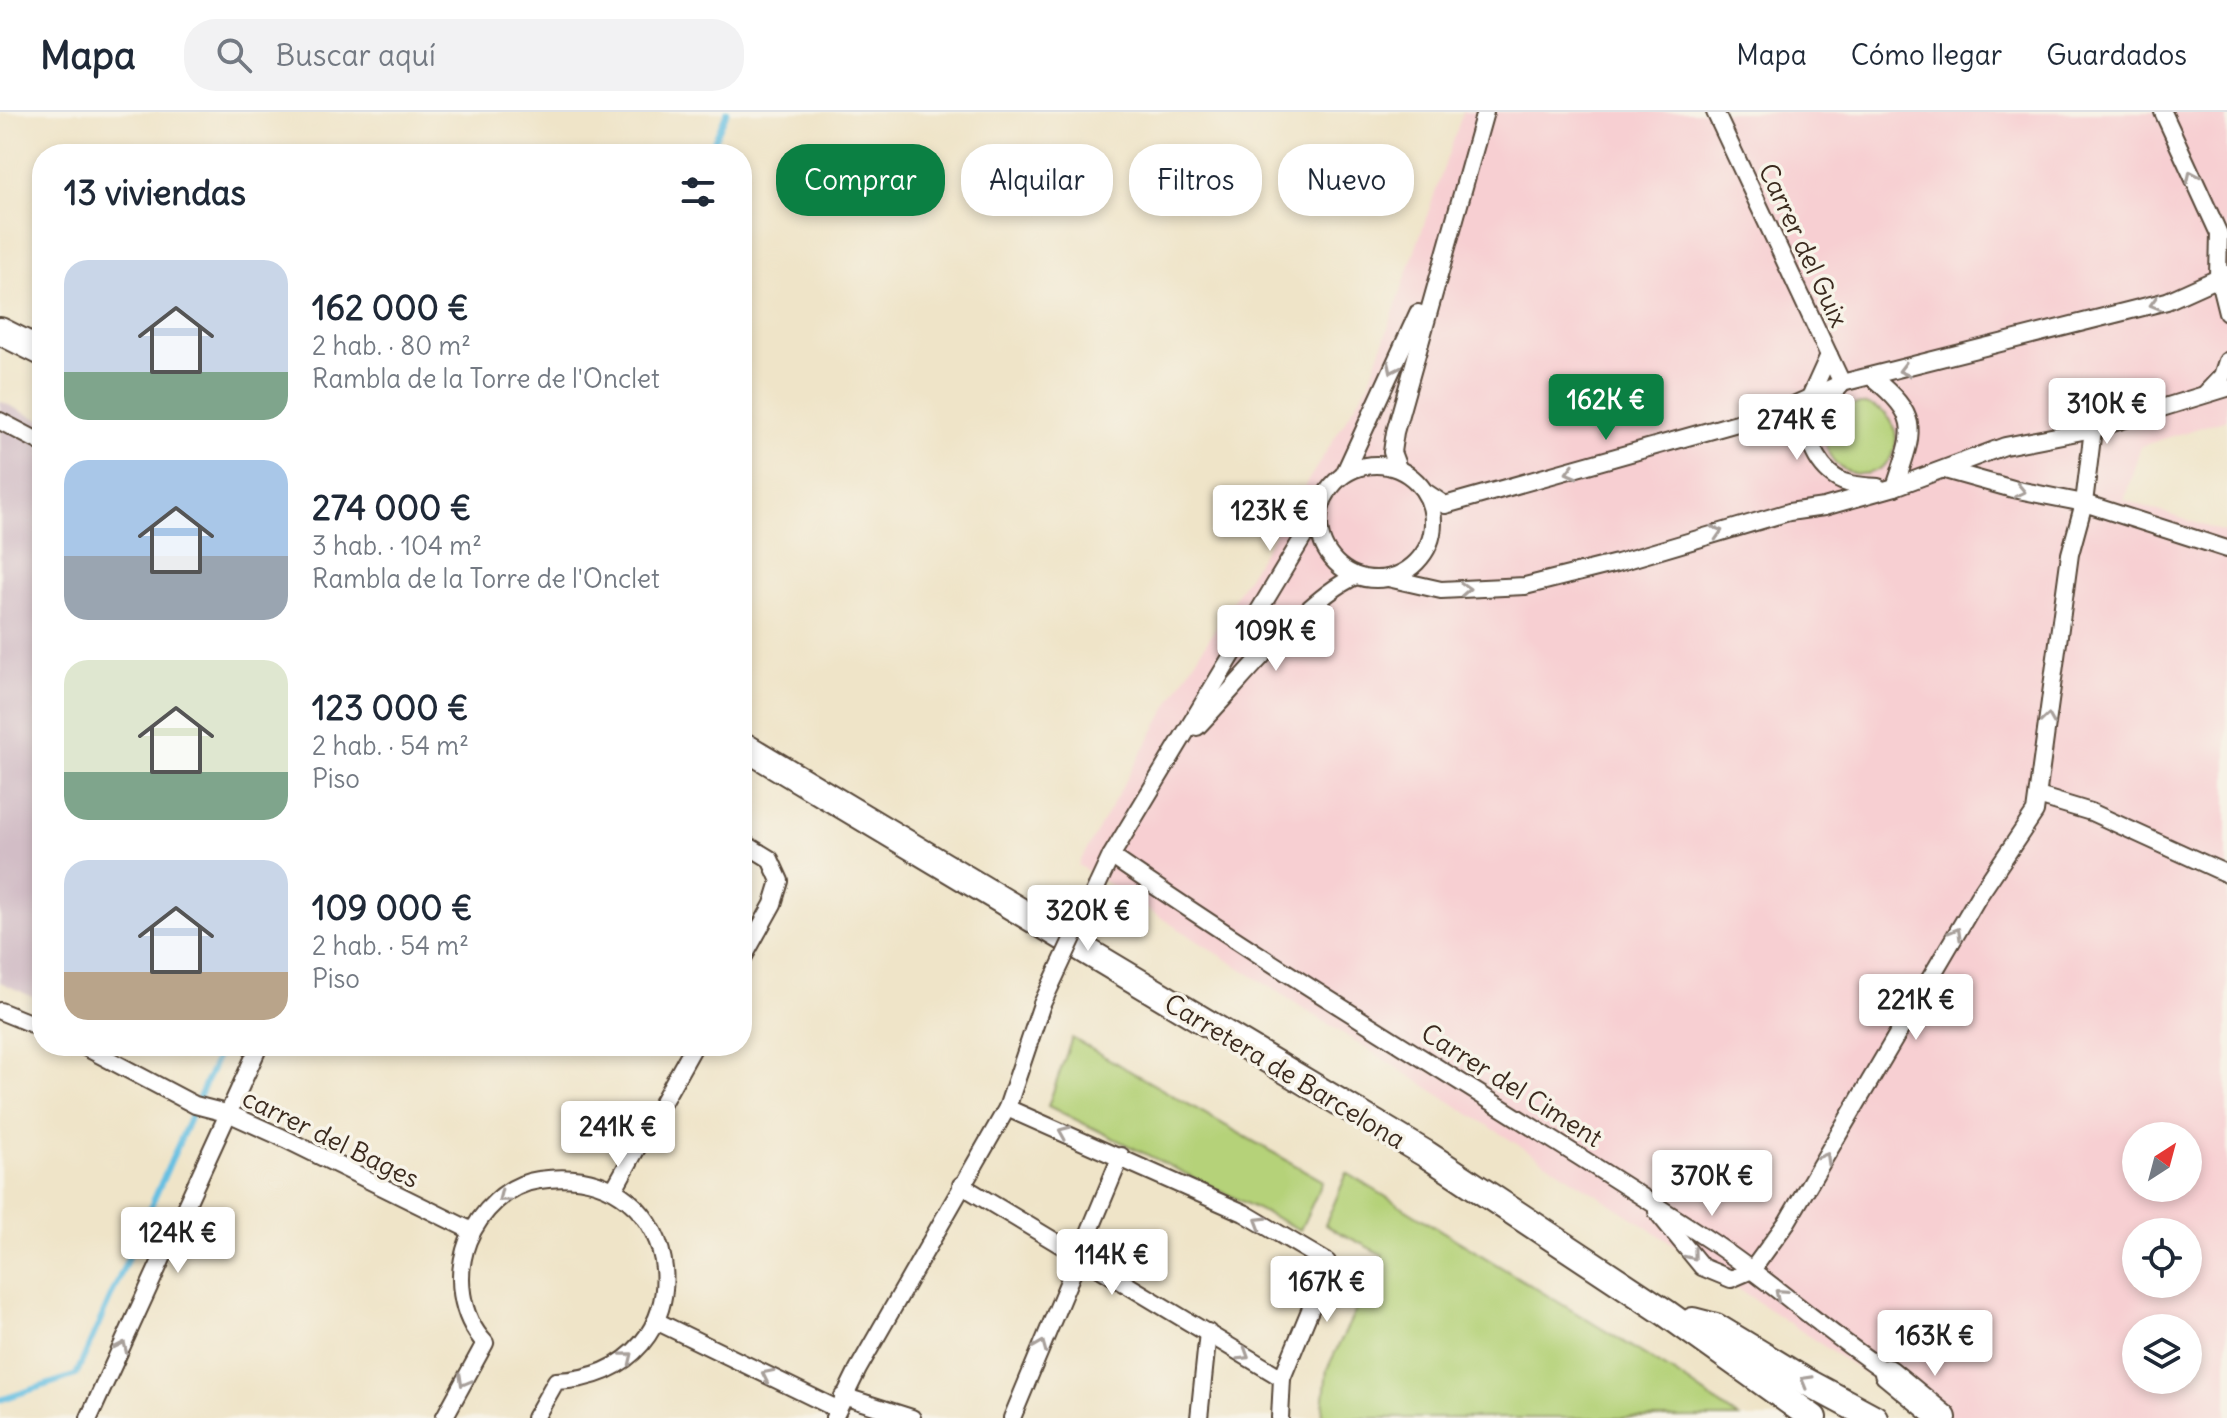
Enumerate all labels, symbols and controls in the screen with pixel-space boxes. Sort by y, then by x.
search box [184,19,744,91]
text: Mapa [40,32,136,79]
icon: search [212,33,256,77]
text: Buscar aquí [276,36,436,74]
text: Mapa [1736,37,1807,73]
text: Cómo llegar [1851,37,2002,73]
text: Guardados [2046,37,2187,73]
chip: Comprar [776,144,945,216]
chip: Alquilar [961,144,1113,216]
chip: Filtros [1129,144,1262,216]
chip: Nuevo [1278,144,1414,216]
street label: Carrer del Guix [1752,158,1856,332]
icon: filters [676,170,720,214]
one-way arrow [2186,170,2202,184]
text: 13 viviendas [64,171,246,214]
text: 162 000 € [312,286,469,329]
icon: home [128,292,224,388]
one-way arrow [2149,294,2163,311]
text: 2 hab. · 80 m² [312,329,471,362]
one-way arrow [1387,359,1403,374]
one-way arrow [1897,360,1911,377]
text: Rambla de la Torre de l'Onclet [312,362,660,395]
pin: 162K € [1541,374,1671,442]
pin: 310K € [2042,378,2172,446]
text: 162K € [1567,383,1645,416]
text: 310K € [2067,387,2147,420]
pin: 274K € [1732,394,1862,462]
text: 274K € [1757,403,1837,436]
one-way arrow [1564,463,1578,479]
one-way arrow [2013,481,2027,498]
pin: 123K € [1205,485,1335,553]
text: 274 000 € [312,486,471,529]
icon: home [128,492,224,588]
text: 123K € [1231,494,1309,527]
one-way arrow [1710,525,1723,541]
text: 3 hab. · 104 m² [312,529,482,562]
text: Rambla de la Torre de l'Onclet [312,562,660,595]
one-way arrow [1459,581,1472,598]
pin: 109K € [1211,605,1341,673]
text: 109K € [1235,614,1317,647]
text: 123 000 € [312,686,469,729]
icon: home [128,692,224,788]
one-way arrow [2039,712,2056,726]
text: 2 hab. · 54 m² [312,729,469,762]
text: Piso [312,762,360,795]
pin: 320K € [1023,885,1153,953]
text: 109 000 € [312,886,473,929]
icon: home [128,892,224,988]
text: 320K € [1045,894,1131,927]
one-way arrow [1946,928,1962,942]
text: 2 hab. · 54 m² [312,929,469,962]
text: Piso [312,962,360,995]
pin: 221K € [1851,974,1981,1042]
text: 221K € [1877,983,1955,1016]
street label: Carretera de Barcelona [1159,986,1411,1156]
street label: Carrer del Ciment [1415,1016,1609,1154]
street label: carrer del Bages [237,1081,425,1195]
pin: 241K € [553,1101,683,1169]
text: 241K € [579,1110,657,1143]
north arrow [2122,1122,2202,1202]
map controls [2122,1122,2202,1394]
one-way arrow [1058,1125,1072,1142]
pin: 370K € [1647,1150,1777,1218]
one-way arrow [1815,1152,1831,1167]
text: 370K € [1670,1159,1754,1192]
one-way arrow [497,1188,512,1202]
pin: 124K € [113,1207,243,1275]
text: 124K € [139,1216,217,1249]
one-way arrow [1254,1216,1269,1232]
button: locate [2122,1218,2202,1298]
pin: 114K € [1047,1229,1177,1297]
text: 114K € [1075,1238,1149,1271]
one-way arrow [1682,1246,1697,1260]
pin: 167K € [1262,1256,1392,1324]
text: 167K € [1288,1265,1366,1298]
one-way arrow [1774,1289,1789,1304]
pin: 163K € [1870,1310,2000,1378]
button: layers [2122,1314,2202,1394]
text: 163K € [1895,1319,1975,1352]
one-way arrow [1031,1340,1047,1354]
one-way arrow [112,1341,128,1355]
one-way arrow [1236,1345,1250,1360]
one-way arrow [618,1352,633,1366]
one-way arrow [761,1369,775,1385]
one-way arrow [458,1372,474,1386]
one-way arrow [1800,1375,1814,1391]

